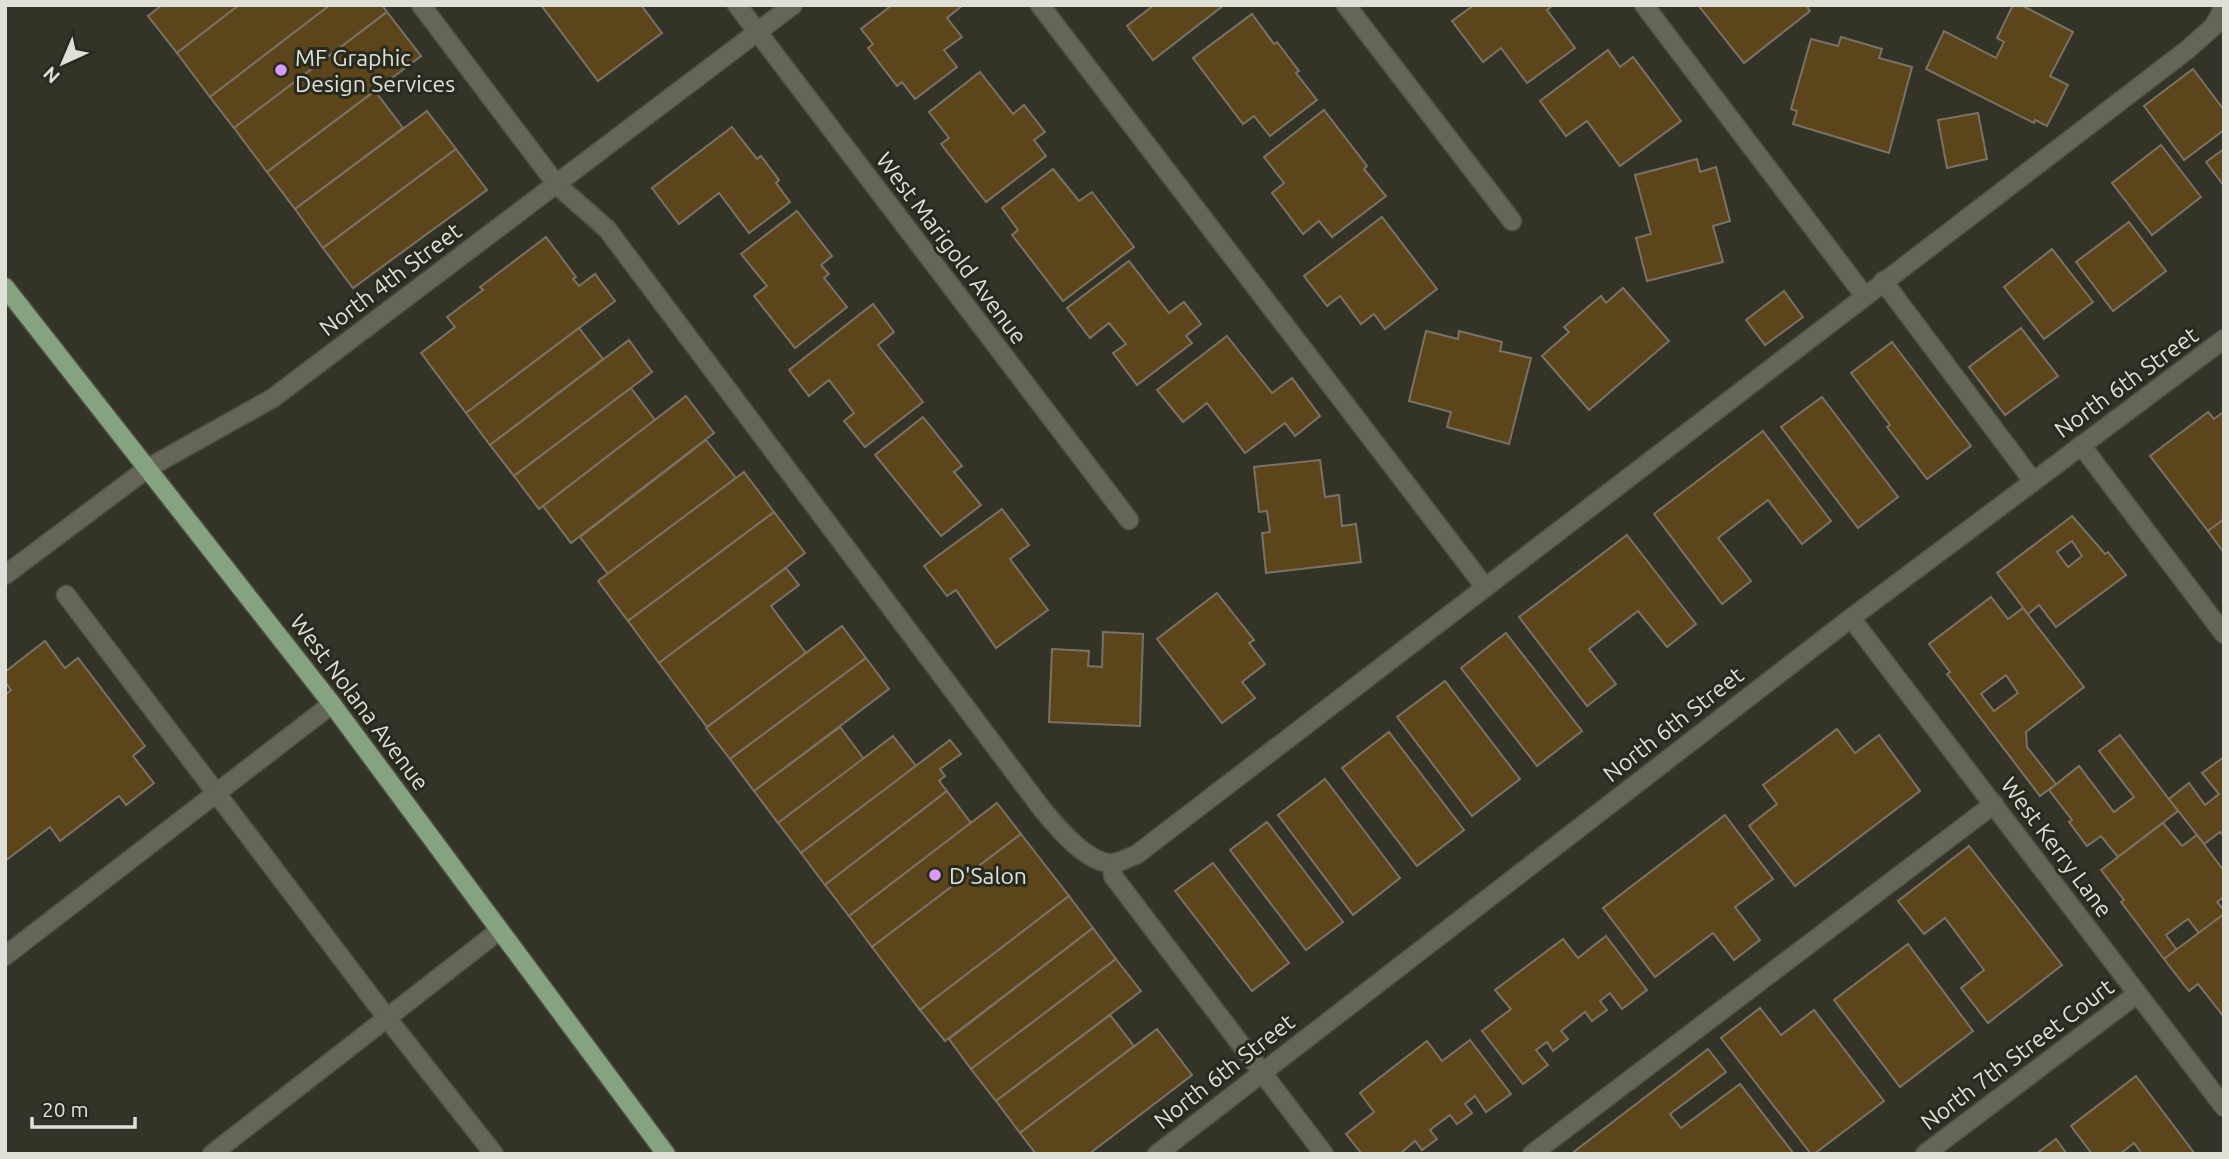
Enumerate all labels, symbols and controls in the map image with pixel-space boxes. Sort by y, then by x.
north arrow [28,28,98,98]
place label: MF Graphic Design Services [295,45,455,96]
text: N [38,62,64,88]
marker: MF Graphic Design Services [273,62,289,78]
street label: West Marigold Avenue [872,147,1032,349]
street label: North 4th Street [314,218,466,340]
street label: North 6th Street [2050,322,2202,442]
street label: West Nolana Avenue [286,609,434,795]
street label: North 6th Street [1598,662,1748,786]
street label: West Kerry Lane [1996,772,2118,922]
place label: D'Salon [949,863,1027,888]
marker: D'Salon [927,867,943,883]
street label: North 7th Street Court [1916,973,2118,1135]
street label: North 6th Street [1149,1009,1299,1133]
scale bar [32,1086,135,1130]
text: 20 m [42,1097,89,1121]

